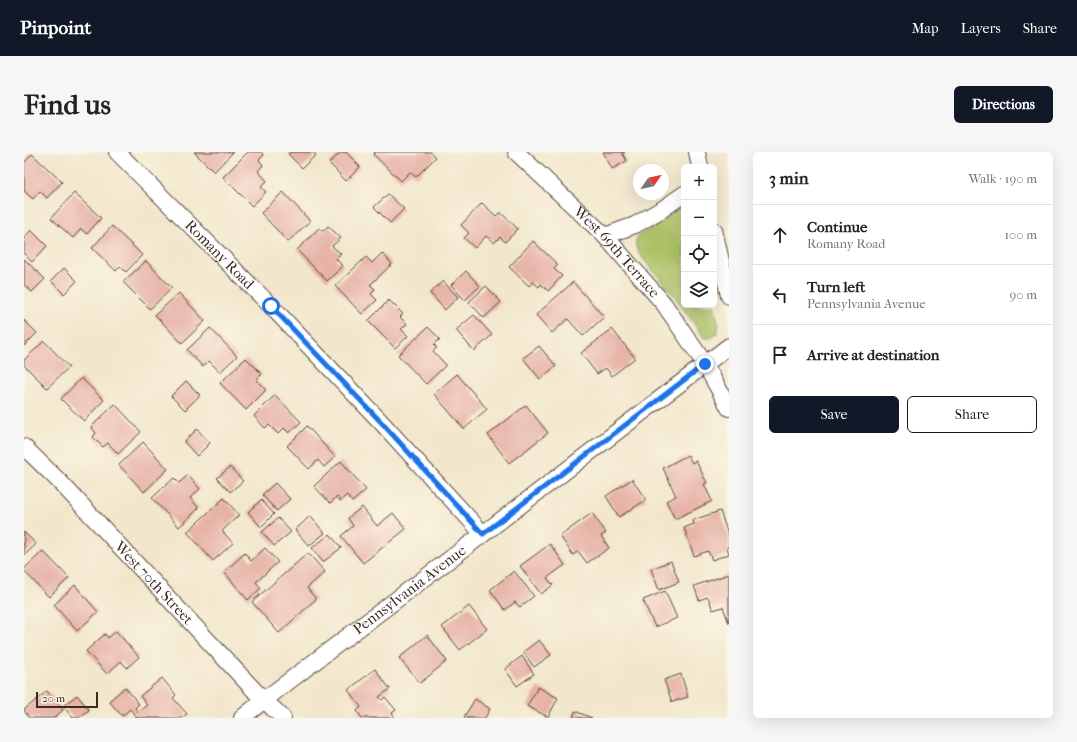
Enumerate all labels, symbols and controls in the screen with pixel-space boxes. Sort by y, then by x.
text: Pinpoint [20,17,91,39]
text: Map [912,20,939,37]
text: Layers [961,20,1001,37]
text: Share [1023,20,1057,37]
button: Directions [954,86,1053,123]
text: Find us [24,88,111,121]
north arrow [633,164,669,200]
map controls [681,164,717,308]
button: + [681,164,717,200]
text: 3 min [769,168,809,188]
text: Walk · 190 m [968,171,1037,186]
button: − [681,200,717,236]
street label: West 69th Terrace [569,202,664,302]
street label: Romany Road [181,216,258,293]
text: Continue [807,218,867,236]
icon: ahead [769,224,791,246]
text: 100 m [1004,227,1037,242]
button: locate [681,236,717,272]
text: Romany Road [807,236,885,251]
button: layers [681,272,717,308]
text: Turn left [807,278,865,296]
icon: left [769,284,791,306]
text: 90 m [1009,287,1037,302]
text: Pennsylvania Avenue [807,296,926,311]
route start [262,297,280,315]
icon: arrive [769,344,791,366]
text: Arrive at destination [807,346,939,364]
route end [696,355,714,373]
button: Save [769,396,899,433]
button: Share [907,396,1037,433]
street label: West 70th Street [110,537,198,629]
street label: Pennsylvania Avenue [349,541,470,638]
scale bar [36,690,98,709]
text: 20 m [42,692,65,705]

